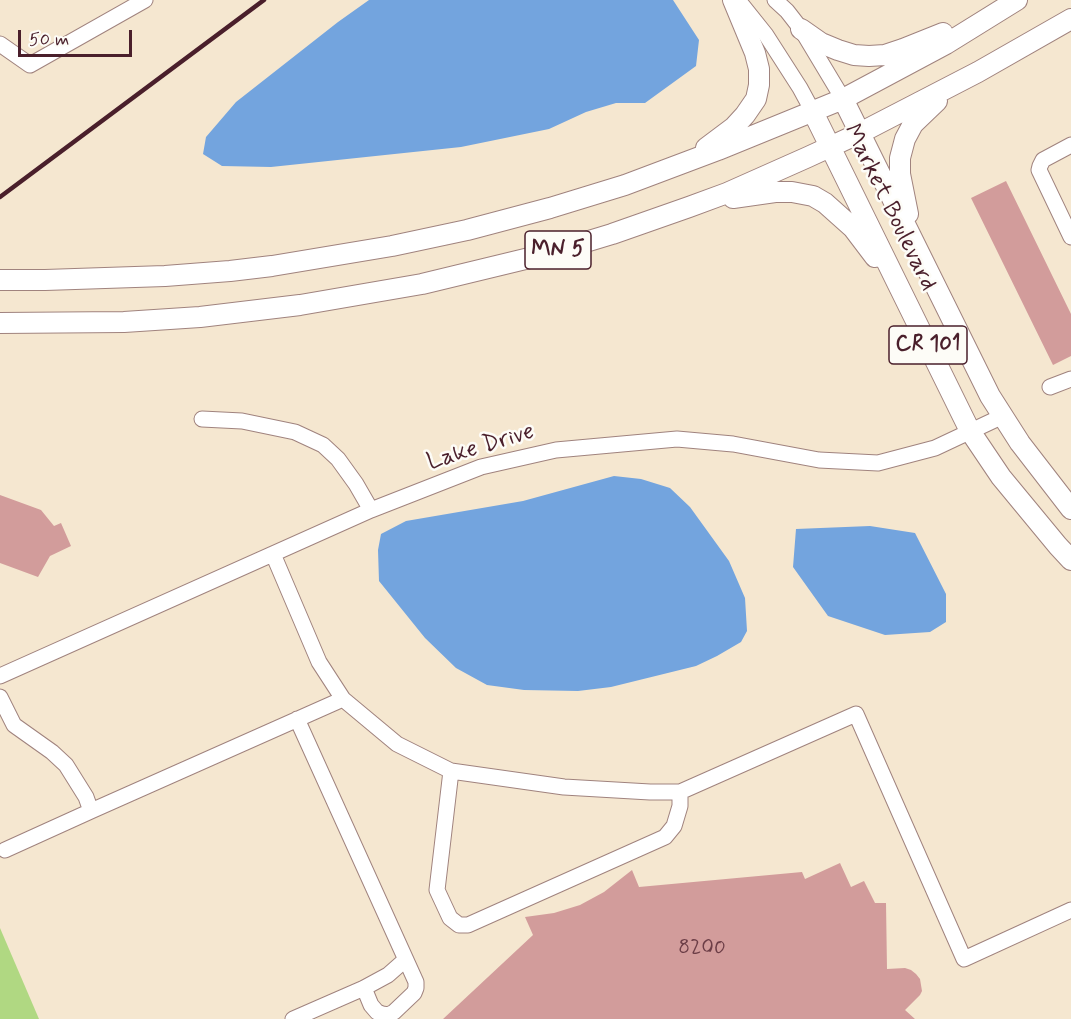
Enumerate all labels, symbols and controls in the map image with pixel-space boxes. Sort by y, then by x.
scale bar [21,18,135,56]
text: 50 m [29,28,69,52]
street label: Market Boulevard [836,120,942,296]
road number: MN 5 [525,231,591,269]
road number: CR 101 [889,326,967,364]
street label: Lake Drive [424,418,538,478]
house number: 8200 [678,936,726,962]

